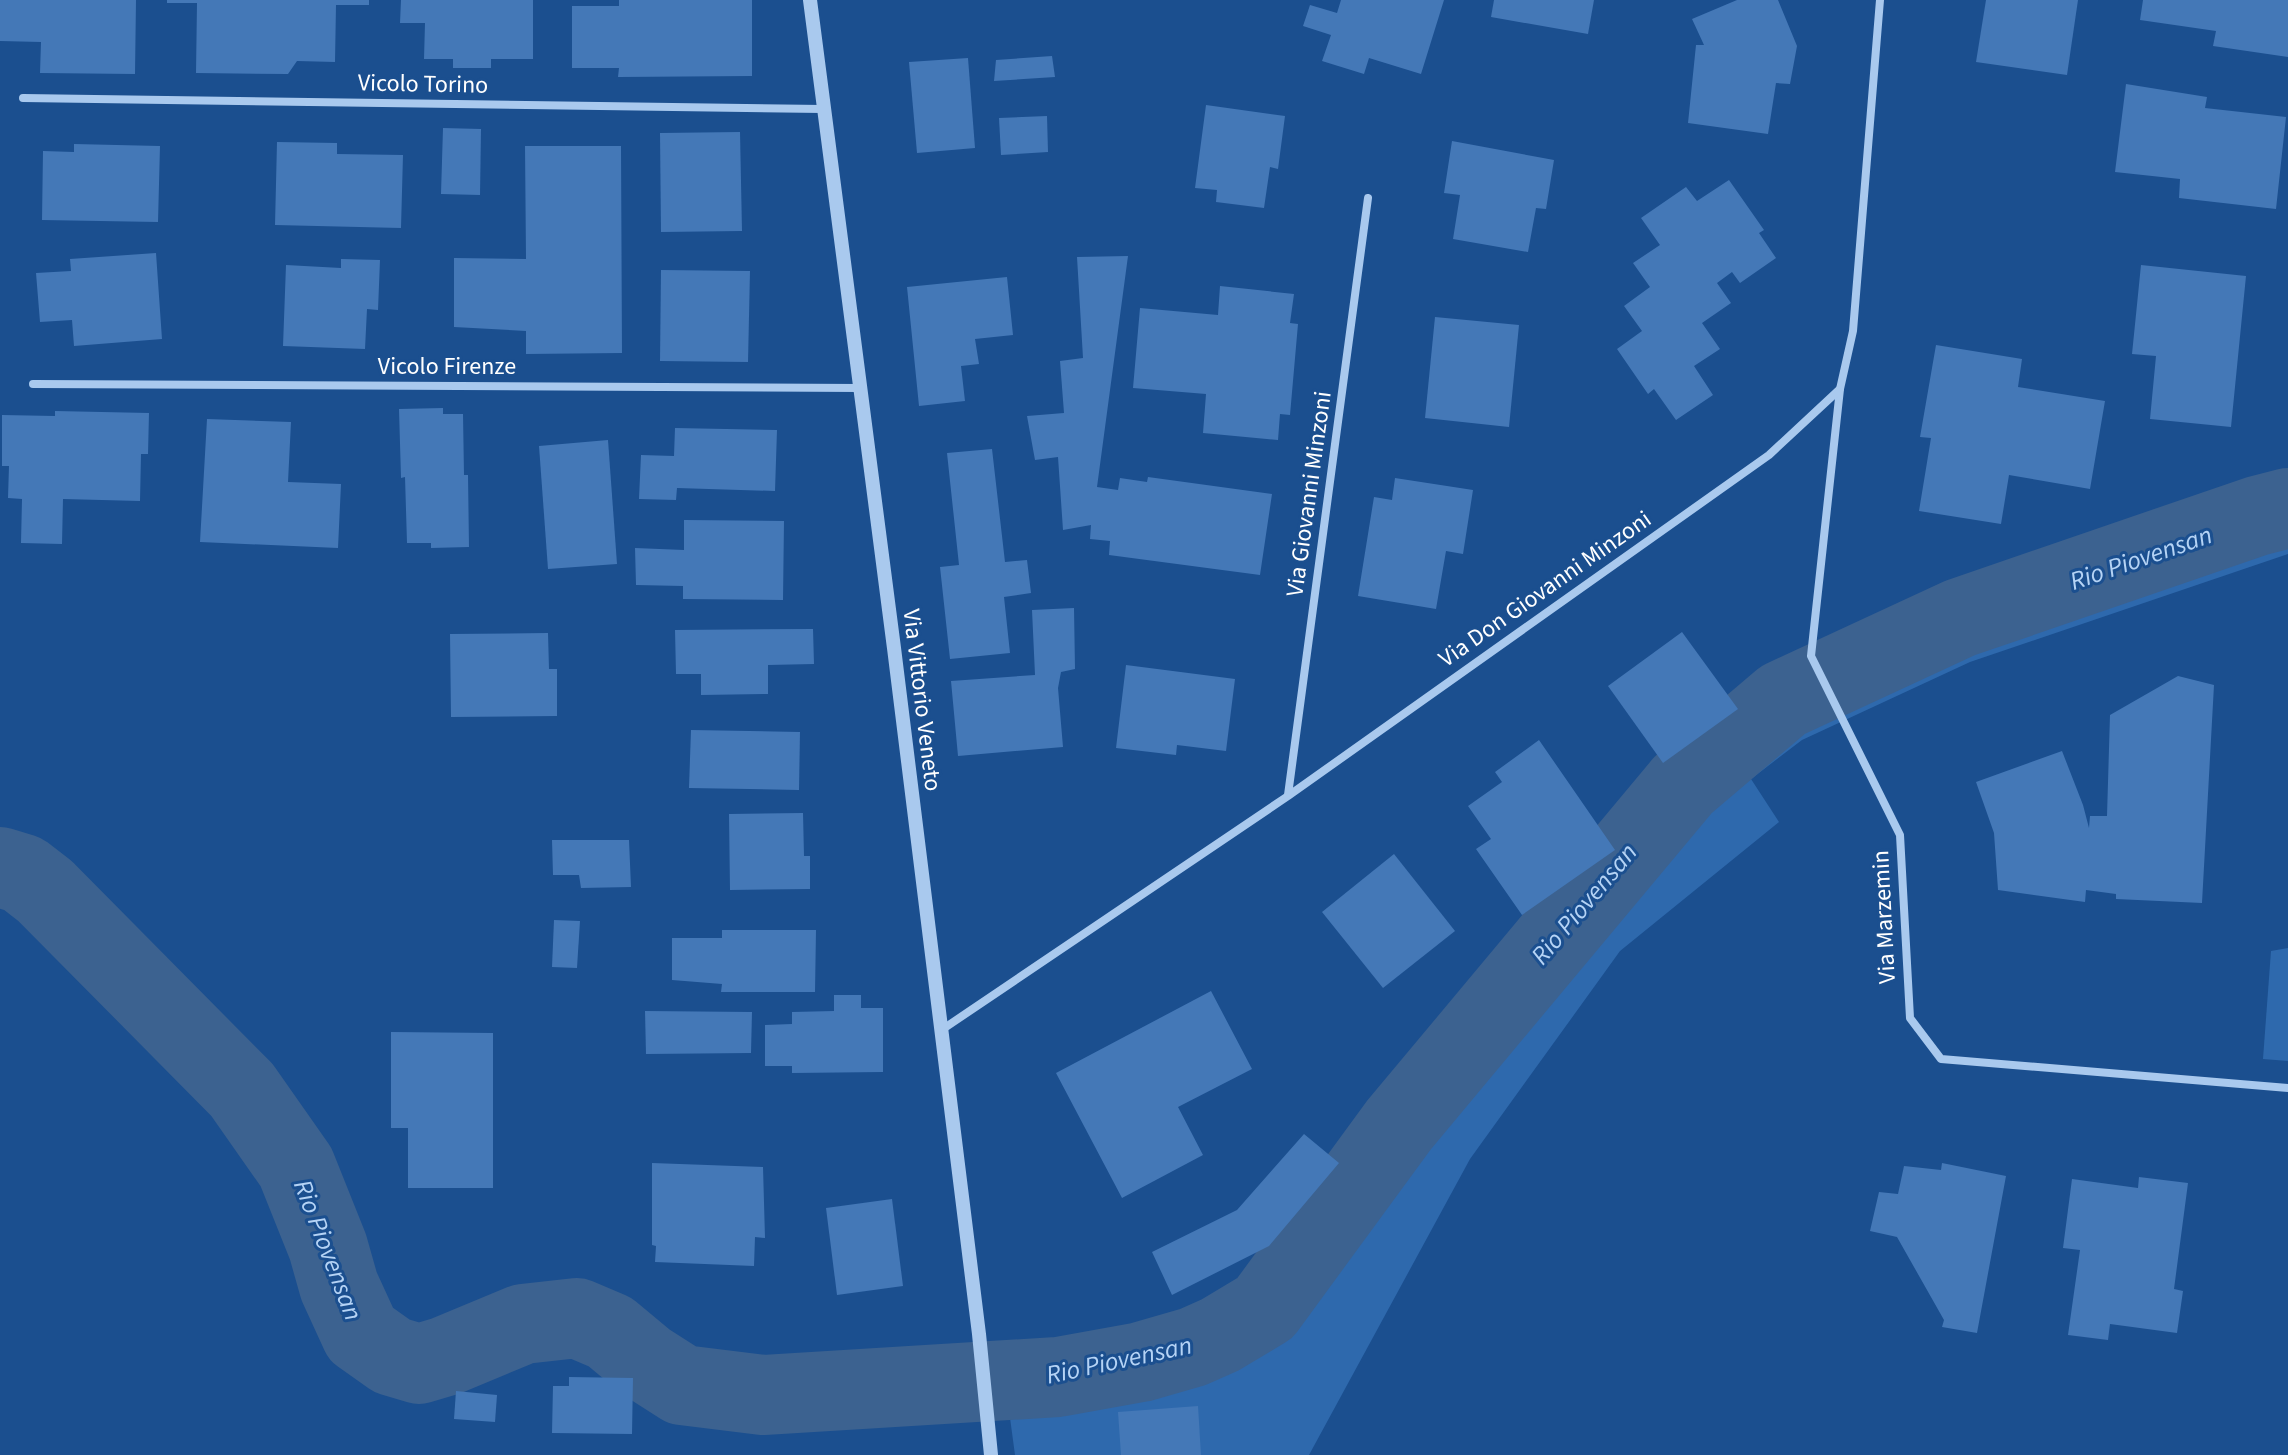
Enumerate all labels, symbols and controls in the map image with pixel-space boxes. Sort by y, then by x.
street label: Vicolo Torino [358,65,488,103]
street label: Vicolo Firenze [378,349,516,384]
street label: Via Giovanni Minzoni [1277,389,1341,599]
street label: Via Don Giovanni Minzoni [1431,502,1659,676]
water label: Rio Piovensan [2065,516,2217,600]
street label: Via Vittorio Veneto [893,607,951,793]
water label: Rio Piovensan [1522,835,1646,973]
street label: Via Marzemin [1863,849,1905,985]
water label: Rio Piovensan [284,1174,372,1326]
water label: Rio Piovensan [1043,1326,1195,1394]

